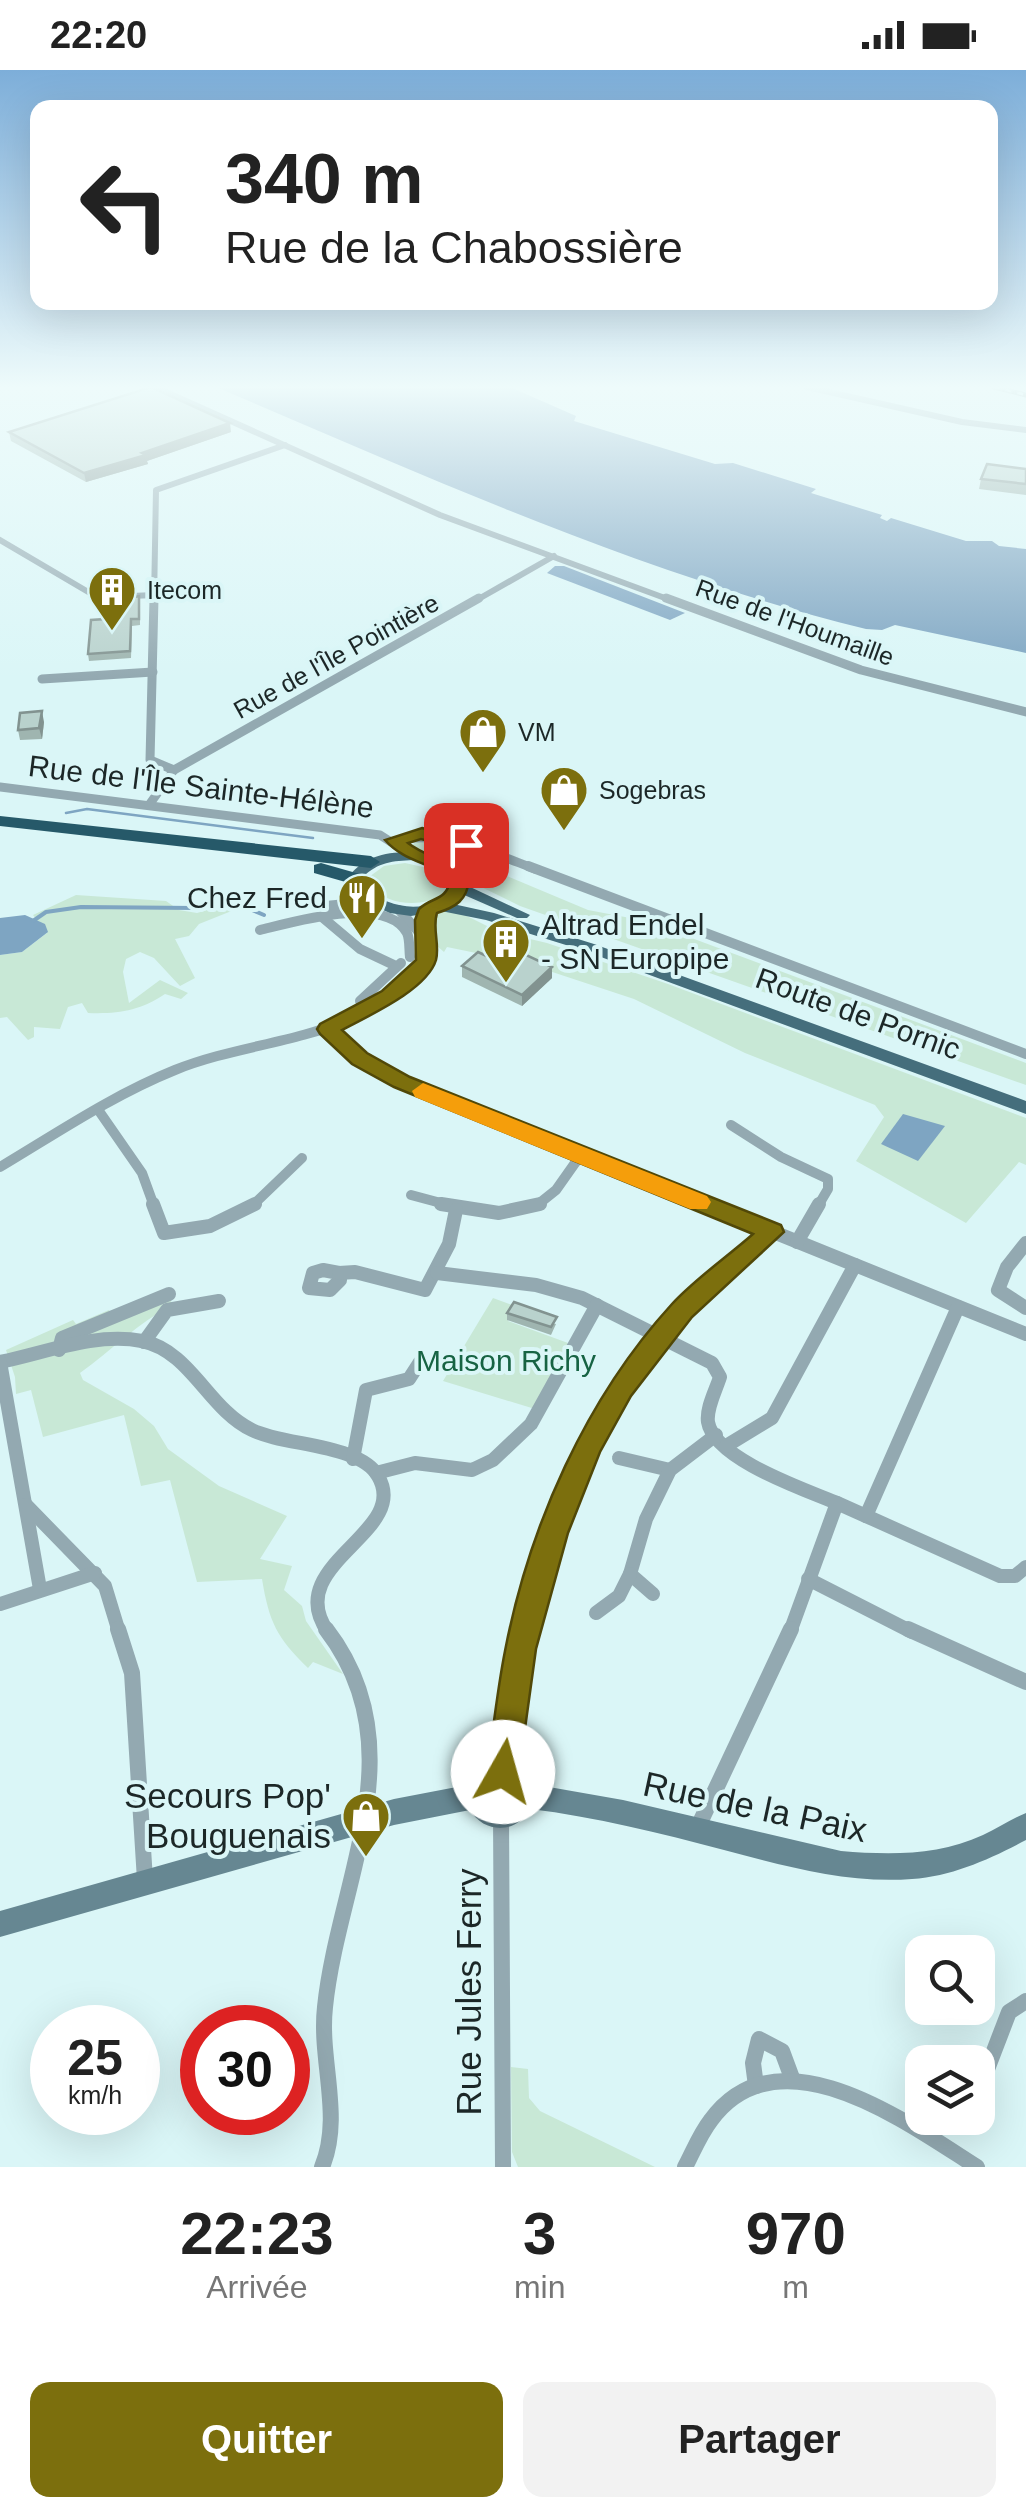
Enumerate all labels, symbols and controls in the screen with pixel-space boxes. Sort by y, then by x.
text: 22:20 [50,14,147,56]
icon: left [60,140,190,270]
text: 340 m [225,140,423,218]
text: Rue de la Chabossière [225,222,683,273]
building icon: Itecom [86,564,138,632]
street label: Rue de l'Houmaille [692,573,898,671]
place label: Itecom [147,576,222,604]
street label: Rue de l'Île Pointière [229,588,443,724]
shop icon: VM [457,706,509,774]
place label: VM [518,718,556,746]
street label: Rue de l'Île Sainte-Hélène [27,749,376,824]
shop icon: Sogebras [538,764,590,832]
place label: Sogebras [599,776,706,804]
pin [424,803,509,888]
icon: arrive [439,818,494,873]
restaurant icon: Chez Fred [336,872,388,940]
place label: Chez Fred [187,881,327,914]
place label: Altrad Endel - SN Europipe [541,908,729,975]
building icon: Altrad Endel - SN Europipe [480,916,532,984]
street label: Route de Pornic [751,961,965,1066]
park label: Maison Richy [416,1344,596,1377]
position arrow [451,1720,555,1824]
street label: Rue de la Paix [640,1764,871,1849]
place label: Secours Pop' Bouguenais [124,1776,331,1855]
shop icon: Secours Pop' Bouguenais [340,1790,392,1858]
street label: Rue Jules Ferry [449,1868,488,2116]
map controls [905,1935,995,2135]
button: search [905,1935,995,2025]
speed limit sign: 30 [180,2005,310,2135]
text: 25 [67,2030,123,2086]
button: layers [905,2045,995,2135]
text: km/h [68,2081,122,2109]
text: 22:23 [180,2200,334,2267]
text: 3 [523,2200,556,2267]
text: 970 [746,2200,846,2267]
text: Arrivée [206,2269,308,2305]
text: min [514,2269,565,2305]
text: m [782,2269,809,2305]
button: Quitter [30,2382,503,2497]
button: Partager [523,2382,996,2497]

